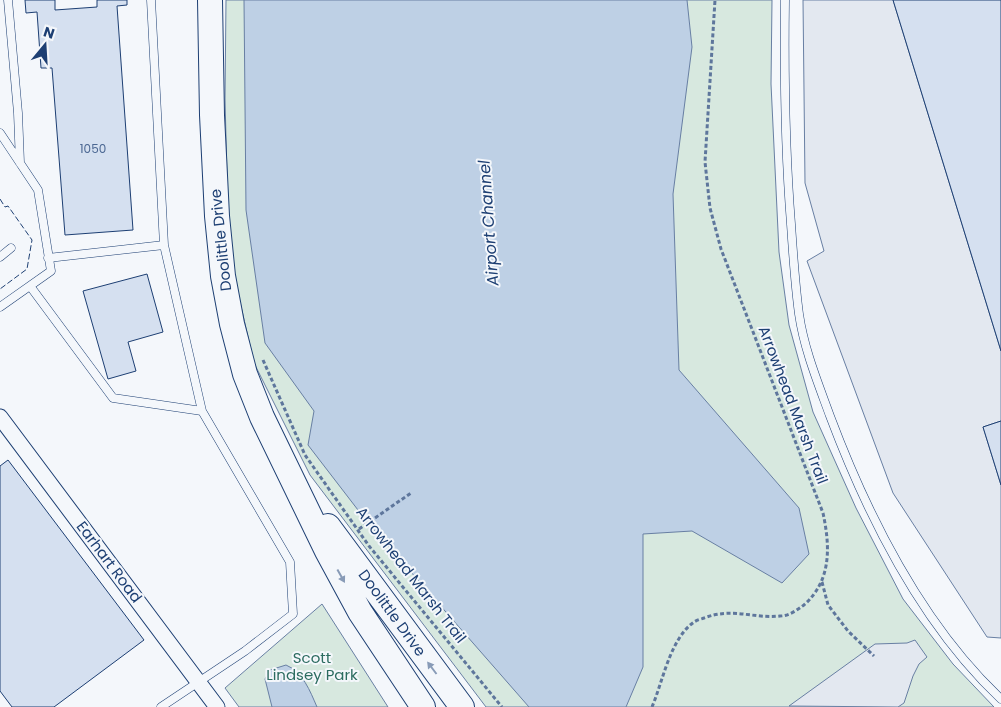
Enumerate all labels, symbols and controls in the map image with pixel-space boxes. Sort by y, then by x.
north arrow [20,20,70,70]
text: N [41,21,57,44]
house number: 1050 [80,140,106,157]
water label: Airport Channel [473,159,504,288]
street label: Doolittle Drive [205,188,236,292]
street label: Arrowhead Marsh Trail [754,323,833,487]
street label: Arrowhead Marsh Trail [351,502,471,647]
street label: Earhart Road [72,517,147,607]
street label: Doolittle Drive [354,565,431,660]
one-way arrow [337,568,345,583]
park label: Scott Lindsey Park [266,647,358,685]
one-way arrow [427,662,438,675]

